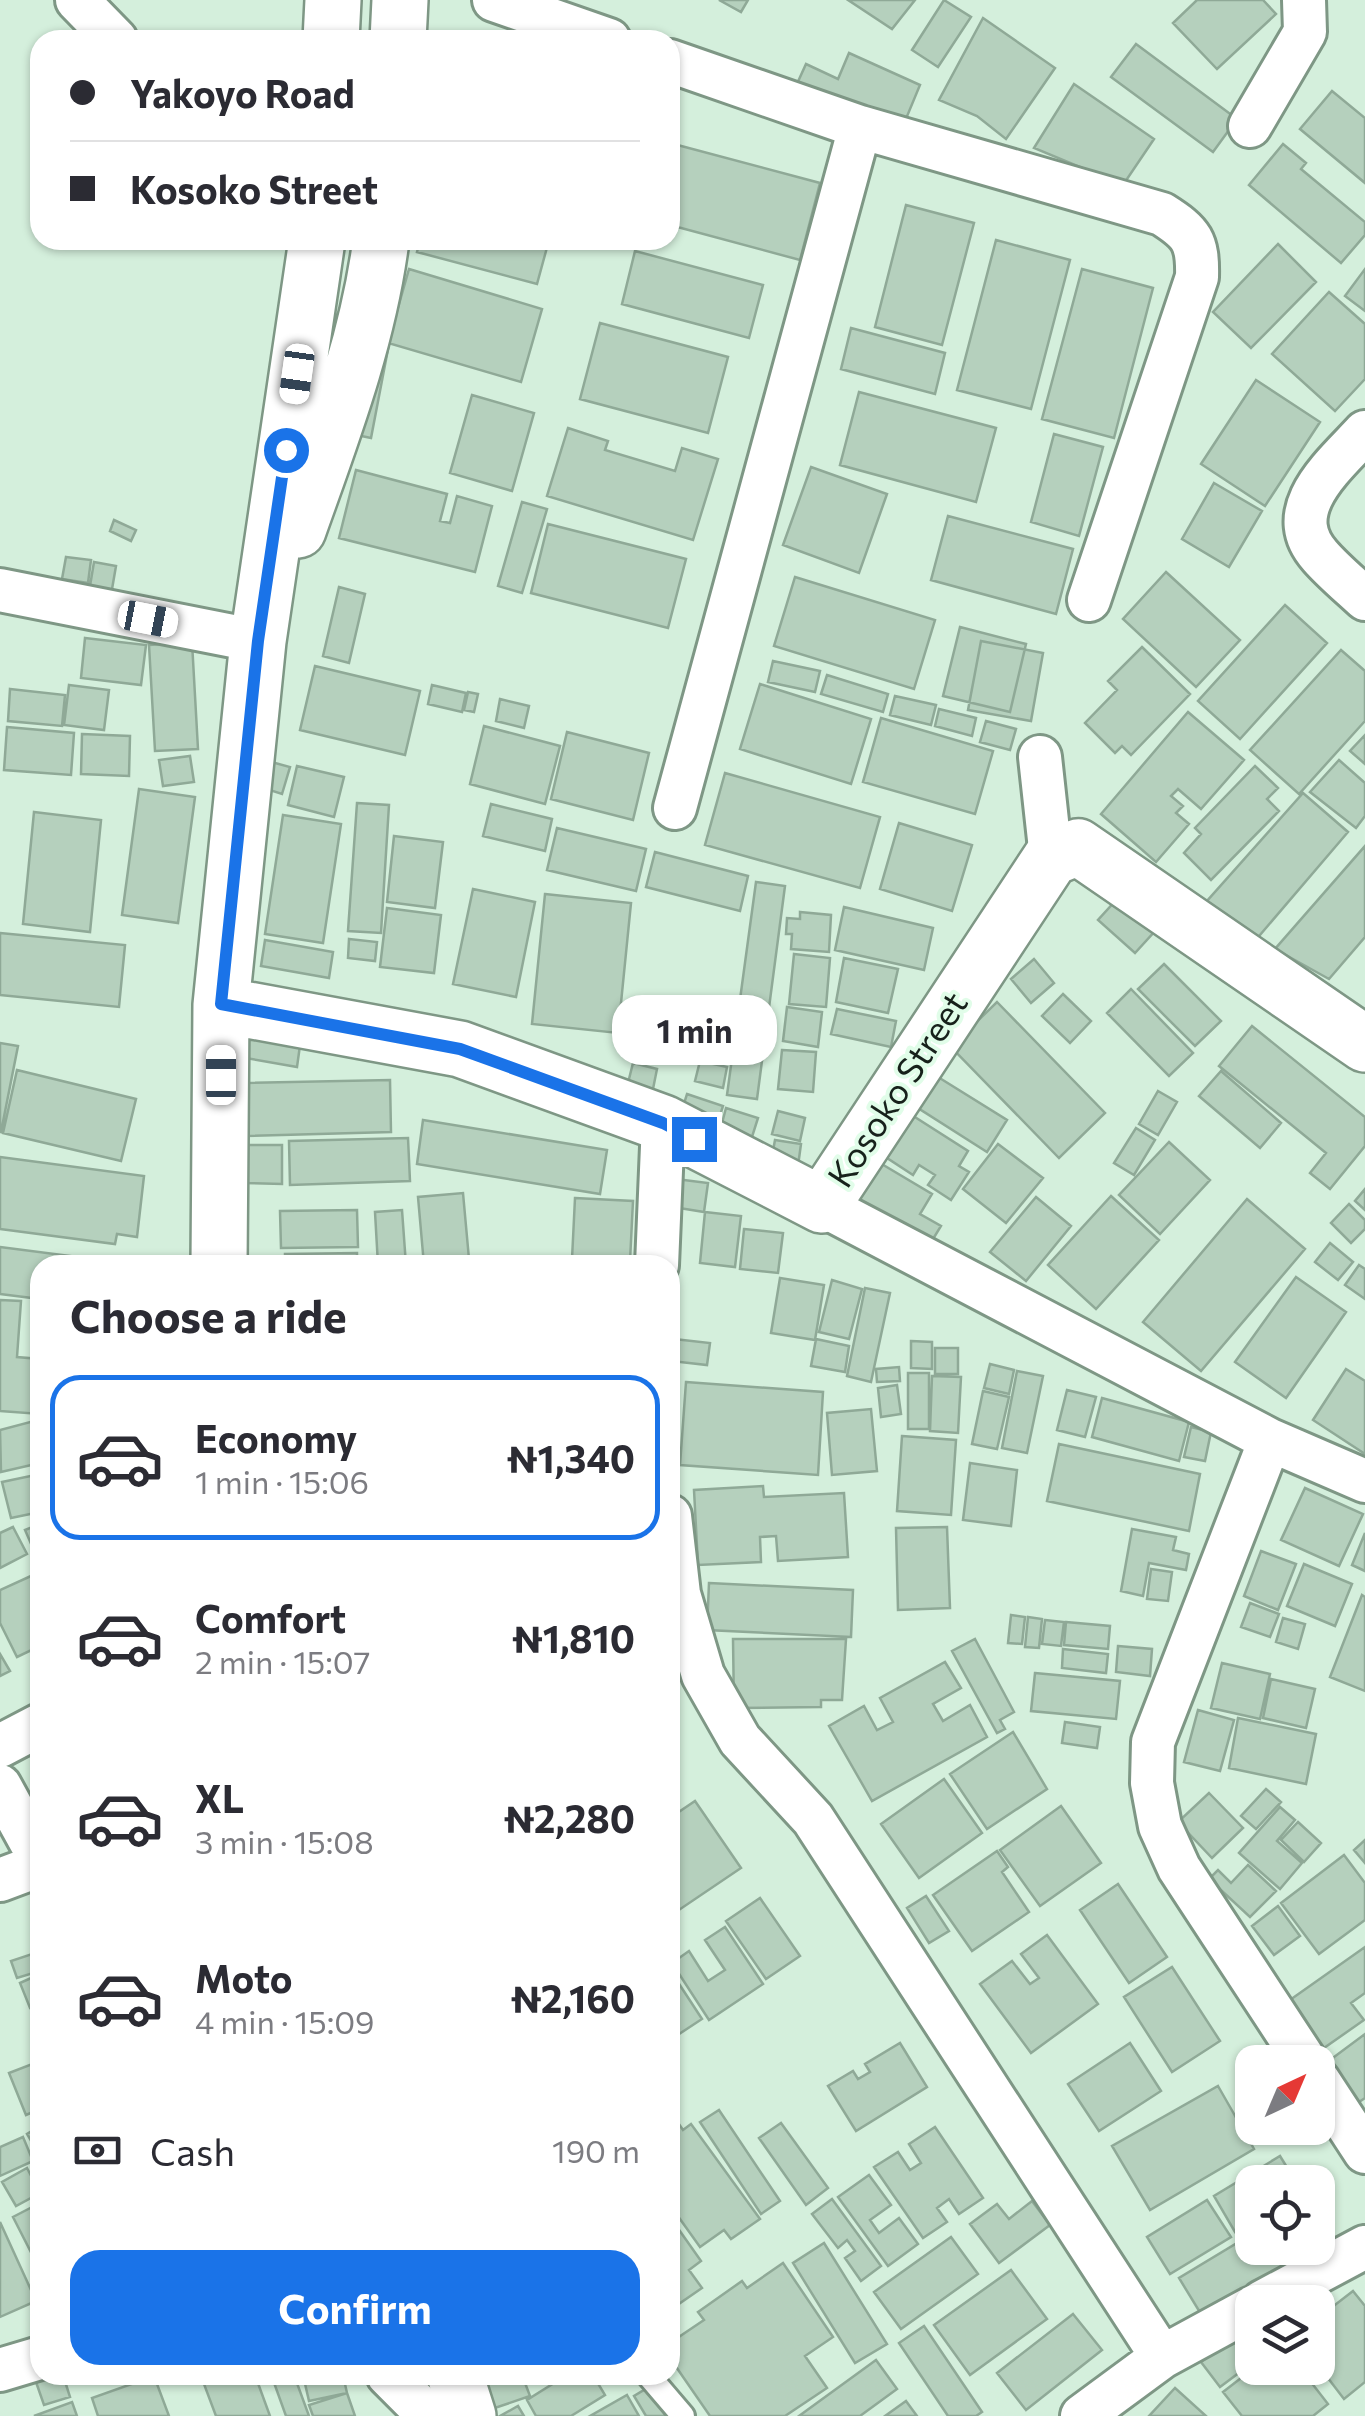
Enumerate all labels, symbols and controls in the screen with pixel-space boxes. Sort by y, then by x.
text: Yakoyo Road [130,69,355,116]
text: Kosoko Street [130,165,378,212]
car [278,342,316,406]
route start [264,428,309,473]
car [116,599,180,639]
street label: Kosoko Street [817,983,975,1194]
callout: 1 min [612,994,776,1064]
text: 1 min [657,1010,732,1050]
car [206,1045,236,1105]
route end [672,1117,717,1162]
text: Choose a ride [70,1287,347,1342]
icon: car [75,1413,165,1503]
text: Economy [195,1414,357,1461]
text: ₦1,340 [506,1434,635,1481]
text: 1 min · 15:06 [195,1461,369,1501]
icon: car [75,1593,165,1683]
text: Comfort [195,1594,346,1641]
text: ₦1,810 [511,1614,635,1661]
text: 2 min · 15:07 [195,1641,370,1681]
icon: car [75,1773,165,1863]
text: XL [195,1774,244,1821]
text: ₦2,280 [503,1794,635,1841]
text: 3 min · 15:08 [195,1821,374,1861]
icon: car [75,1953,165,2043]
text: Moto [195,1954,293,2001]
text: ₦2,160 [510,1974,635,2021]
text: 4 min · 15:09 [195,2001,375,2041]
north arrow [1235,2045,1335,2145]
map controls [1235,2045,1335,2385]
icon: cash [70,2123,125,2178]
text: Cash [150,2127,235,2174]
text: 190 m [552,2130,640,2170]
button: locate [1235,2165,1335,2265]
button: Confirm [70,2250,640,2365]
button: layers [1235,2285,1335,2385]

